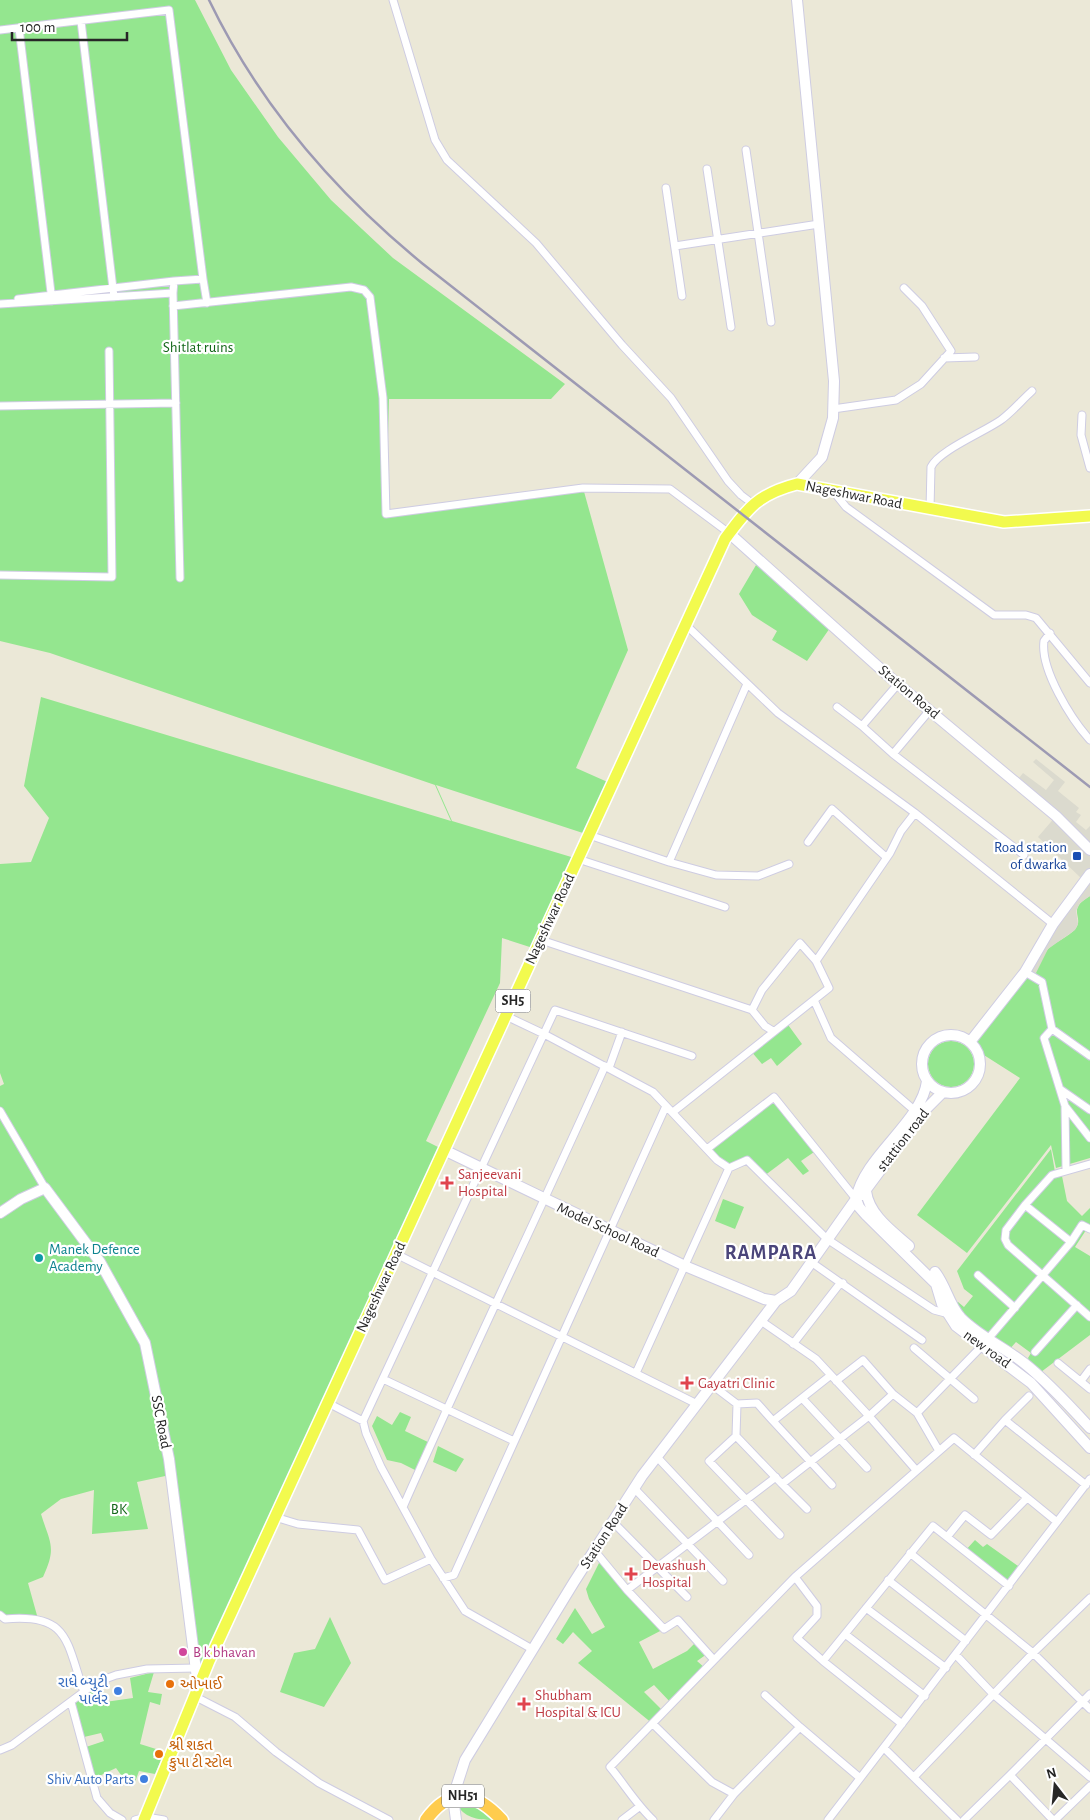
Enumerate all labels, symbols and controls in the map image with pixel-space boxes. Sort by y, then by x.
scale bar [12,10,128,42]
text: 100 m [20,20,55,35]
park label: Shitlat ruins [163,340,233,355]
street label: Nageshwar Road [804,478,904,512]
street label: Station Road [876,662,943,722]
place label: Road station of dwarka [994,840,1067,872]
marker: Road station of dwarka [1071,850,1083,862]
street label: Nageshwar Road [523,871,578,967]
road number: SH5 [496,989,530,1012]
street label: stattion road [874,1106,932,1174]
place label: Sanjeevani Hospital [458,1167,521,1199]
marker: Sanjeevani Hospital [440,1176,454,1190]
street label: Model School Road [555,1200,662,1260]
street label: Nageshwar Road [354,1239,409,1335]
place label: Manek Defence Academy [49,1242,140,1274]
district label: RAMPARA [725,1243,817,1263]
marker: Manek Defence Academy [33,1252,45,1264]
street label: new road [961,1327,1013,1371]
marker: Gayatri Clinic [680,1376,694,1390]
place label: Gayatri Clinic [698,1376,775,1391]
street label: SSC Road [148,1394,174,1450]
street label: Station Road [577,1500,631,1571]
park label: BK [111,1502,128,1517]
place label: Devashush Hospital [642,1558,706,1590]
marker: Devashush Hospital [624,1567,638,1581]
place label: B k bhavan [193,1645,256,1660]
marker: B k bhavan [177,1646,189,1658]
place label: રાધે બ્યુટી પાર્લર [58,1673,108,1707]
place label: ઓખાઈ [180,1676,223,1692]
marker: ઓખાઈ [164,1678,176,1690]
marker: રાધે બ્યુટી પાર્લર [112,1685,124,1697]
place label: Shubham Hospital & ICU [535,1688,621,1720]
marker: Shubham Hospital & ICU [517,1697,531,1711]
place label: શ્રી શકત કુપા ટી સ્ટોલ [169,1737,232,1772]
marker: શ્રી શકત કુપા ટી સ્ટોલ [153,1748,165,1760]
north arrow [1030,1760,1080,1810]
text: N [1045,1765,1058,1782]
place label: Shiv Auto Parts [47,1772,134,1787]
marker: Shiv Auto Parts [138,1773,150,1785]
road number: NH51 [442,1784,484,1808]

